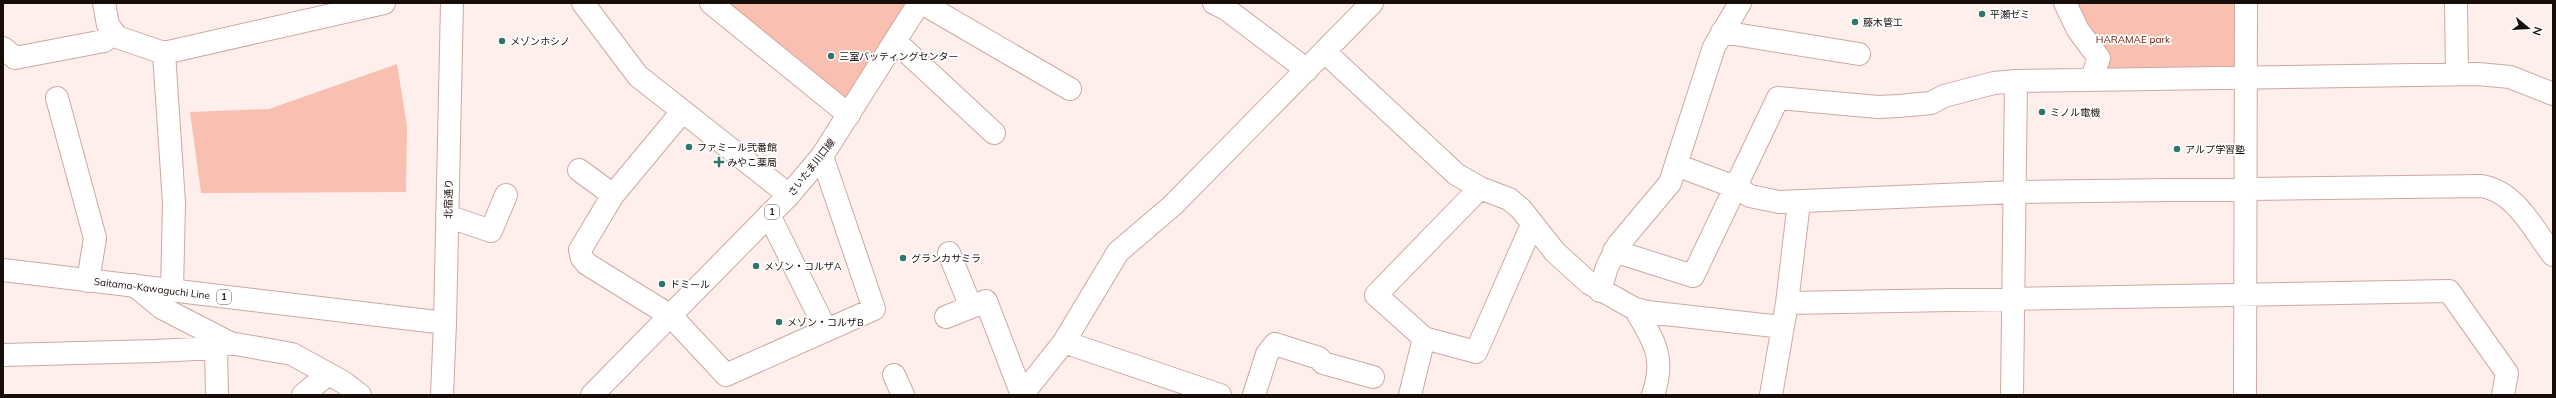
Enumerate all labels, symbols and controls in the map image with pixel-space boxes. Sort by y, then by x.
place label: 平瀬ゼミ [1990,8,2030,21]
north arrow [2508,8,2548,48]
marker: 平瀬ゼミ [1977,9,1987,19]
place label: 藤木管工 [1863,16,1903,29]
marker: 藤木管工 [1850,17,1860,27]
text: N [2530,25,2545,37]
park label: HARAMAE park [2096,33,2171,46]
place label: メゾンホシノ [510,35,570,48]
marker: メゾンホシノ [497,36,507,46]
place label: 三室バッティングセンター [839,50,958,63]
marker: 三室バッティングセンター [826,51,836,61]
place label: ミノル電機 [2050,106,2100,119]
marker: ミノル電機 [2037,107,2047,117]
street label: さいたま川口線 [785,136,838,199]
place label: ファミール弐番館 [697,141,777,154]
marker: ファミール弐番館 [684,142,694,152]
place label: アルプ学習塾 [2185,143,2245,156]
marker: アルプ学習塾 [2172,144,2182,154]
place label: みやこ薬局 [727,156,777,169]
marker: みやこ薬局 [714,157,724,167]
street label: 北宿通り [442,179,455,219]
road number: 1 [765,205,779,219]
place label: グランカサミラ [911,252,981,265]
marker: グランカサミラ [898,253,908,263]
place label: メゾン・コルザA [764,260,842,273]
marker: メゾン・コルザA [751,261,761,271]
street label: Saitama-Kawaguchi Line [93,275,211,302]
place label: ドミール [670,278,710,291]
marker: ドミール [657,279,667,289]
road number: 1 [217,290,231,304]
place label: メゾン・コルザB [787,316,864,329]
marker: メゾン・コルザB [774,317,784,327]

